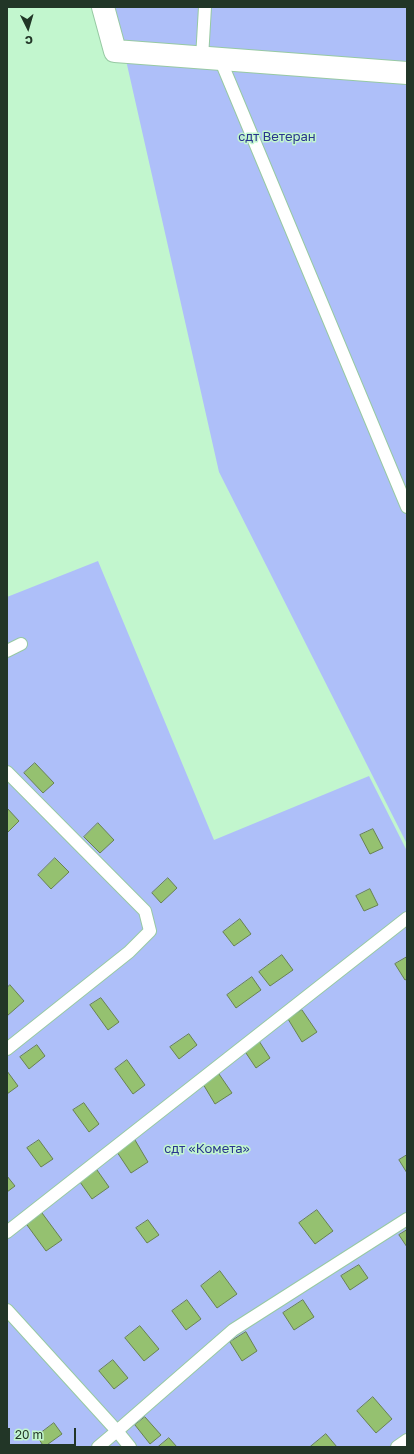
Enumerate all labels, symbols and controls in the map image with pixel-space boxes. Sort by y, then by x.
north arrow [8,8,48,48]
text: С [25,34,34,47]
park label: сдт Ветеран [238,129,316,145]
park label: сдт «Комета» [164,1141,250,1157]
scale bar [10,1420,78,1446]
text: 20 m [15,1427,43,1442]

